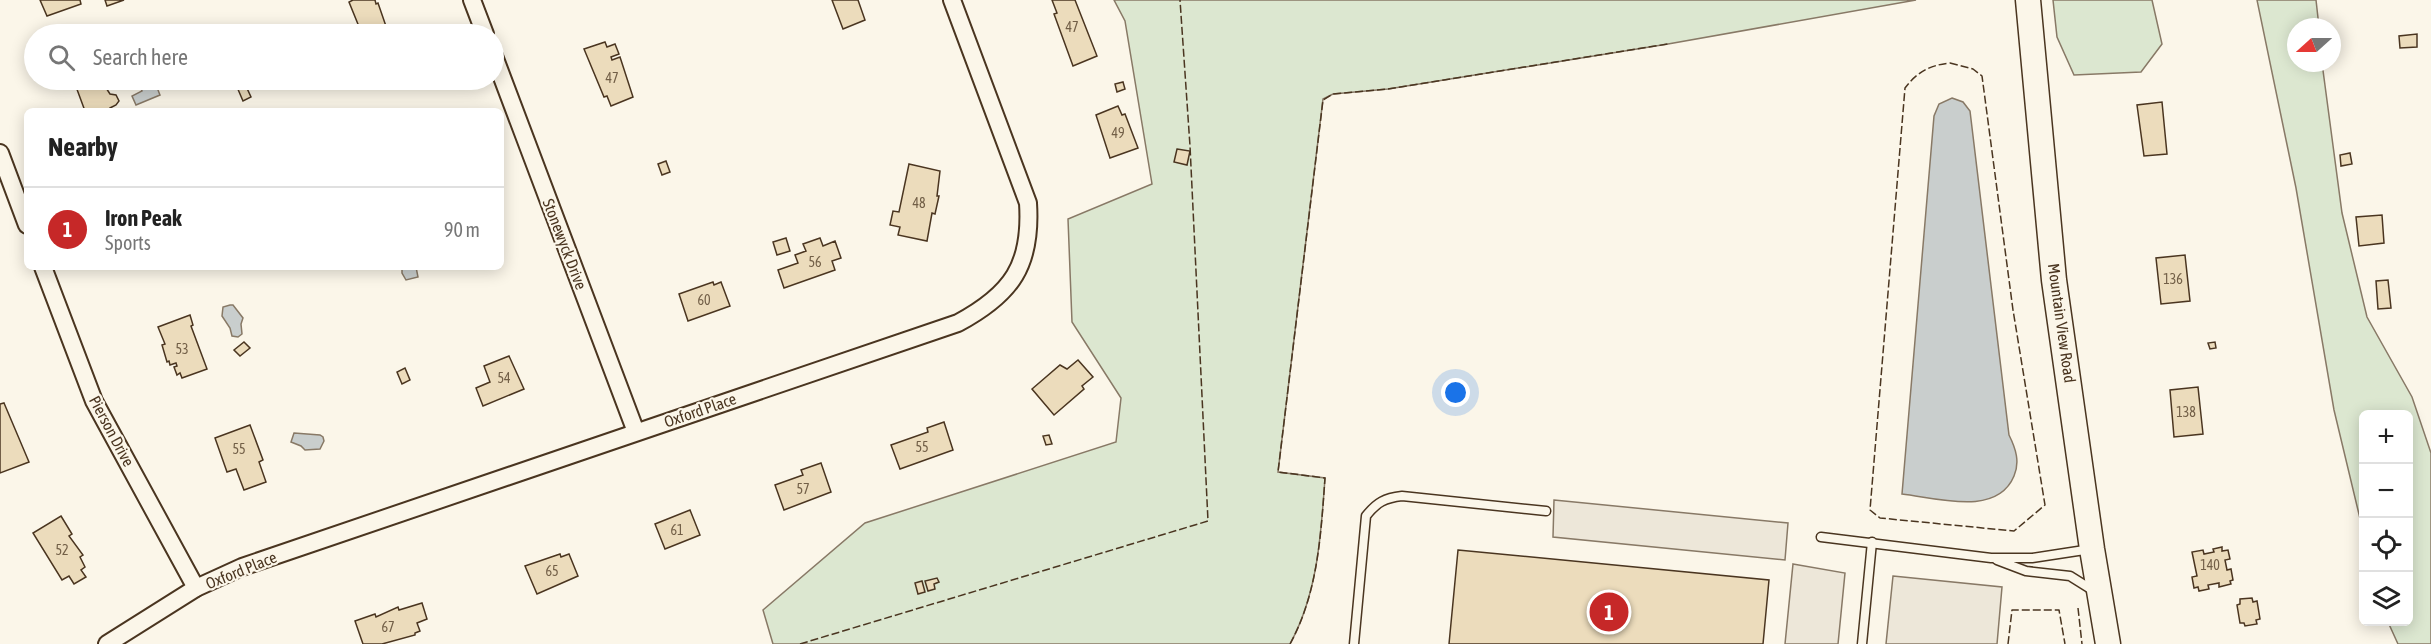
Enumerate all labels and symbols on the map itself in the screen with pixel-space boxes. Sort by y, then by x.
north arrow [2287,18,2341,72]
house number: 47 [1065,19,1079,35]
house number: 47 [605,70,619,86]
house number: 49 [1111,125,1125,141]
house number: 48 [912,195,926,211]
street label: Stonewyck Drive [539,196,591,292]
house number: 56 [808,254,822,270]
street label: Mountain View Road [2045,262,2079,384]
house number: 136 [2163,271,2183,287]
house number: 60 [697,292,711,308]
house number: 53 [175,341,189,357]
house number: 54 [497,370,511,386]
your location [1441,378,1470,407]
street label: Oxford Place [662,389,738,431]
street label: Pierson Drive [86,393,138,469]
house number: 138 [2176,404,2196,420]
house number: 55 [915,439,929,455]
house number: 55 [232,441,246,457]
house number: 57 [796,481,810,497]
house number: 61 [670,522,684,538]
house number: 52 [55,542,69,558]
street label: Oxford Place [203,548,279,592]
house number: 140 [2200,557,2220,573]
house number: 65 [545,563,559,579]
pin: 1 [1590,590,1628,634]
house number: 67 [381,619,395,635]

